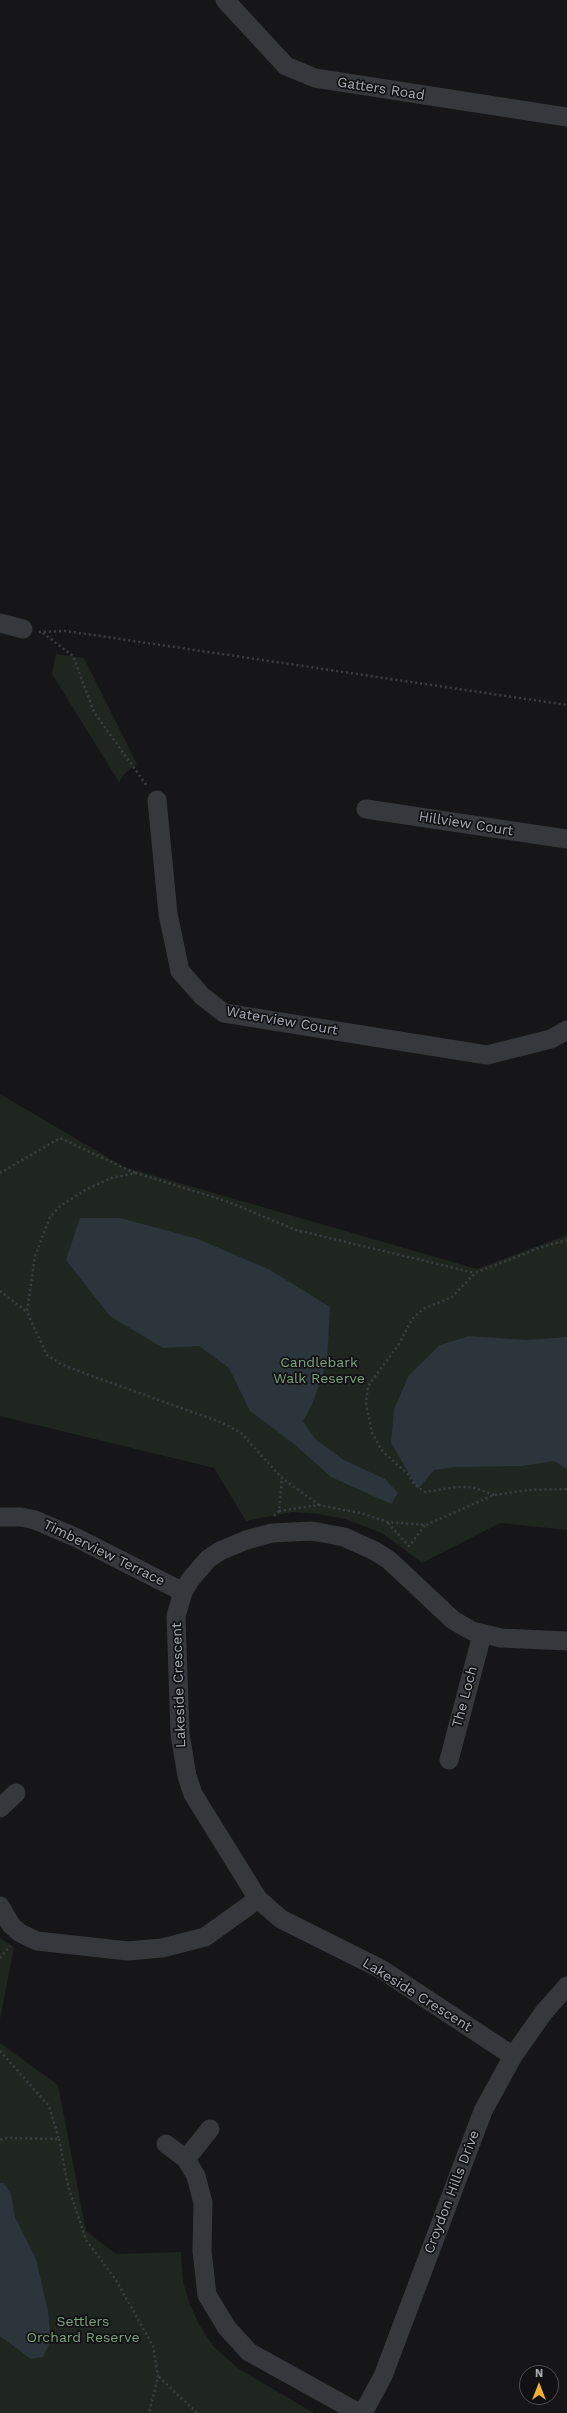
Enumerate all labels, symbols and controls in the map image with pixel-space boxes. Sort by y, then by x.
street label: Gatters Road [336,74,426,104]
street label: Hillview Court [418,808,514,840]
street label: Waterview Court [225,1003,339,1039]
park label: Candlebark Walk Reserve [273,1355,365,1388]
street label: Timberview Terrace [40,1516,168,1590]
street label: Lakeside Crescent [168,1622,190,1748]
street label: The Loch [449,1665,481,1729]
street label: Lakeside Crescent [359,1955,475,2035]
street label: Croydon Hills Drive [421,2128,483,2256]
park label: Settlers Orchard Reserve [26,2314,140,2346]
north arrow [519,2365,559,2405]
text: N [535,2367,543,2380]

